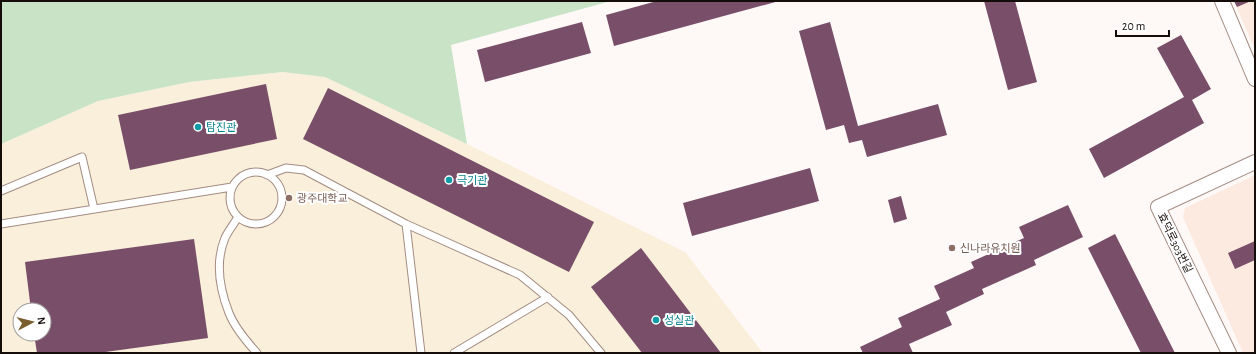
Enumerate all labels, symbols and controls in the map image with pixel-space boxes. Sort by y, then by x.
scale bar [1116,12,1169,38]
text: 20 m [1122,20,1145,32]
marker: 탐진관 [193,122,203,132]
place label: 탐진관 [206,122,236,133]
marker: 극기관 [444,175,454,185]
place label: 극기관 [457,175,487,186]
place label: 광주대학교 [297,192,348,204]
marker: 광주대학교 [284,193,294,203]
street label: 효덕로303번길 [1156,211,1194,275]
marker: 신나라유치원 [947,243,957,253]
place label: 신나라유치원 [960,243,1021,254]
north arrow [12,302,52,342]
marker: 성실관 [651,315,661,325]
place label: 성실관 [664,315,694,326]
text: N [36,316,47,325]

